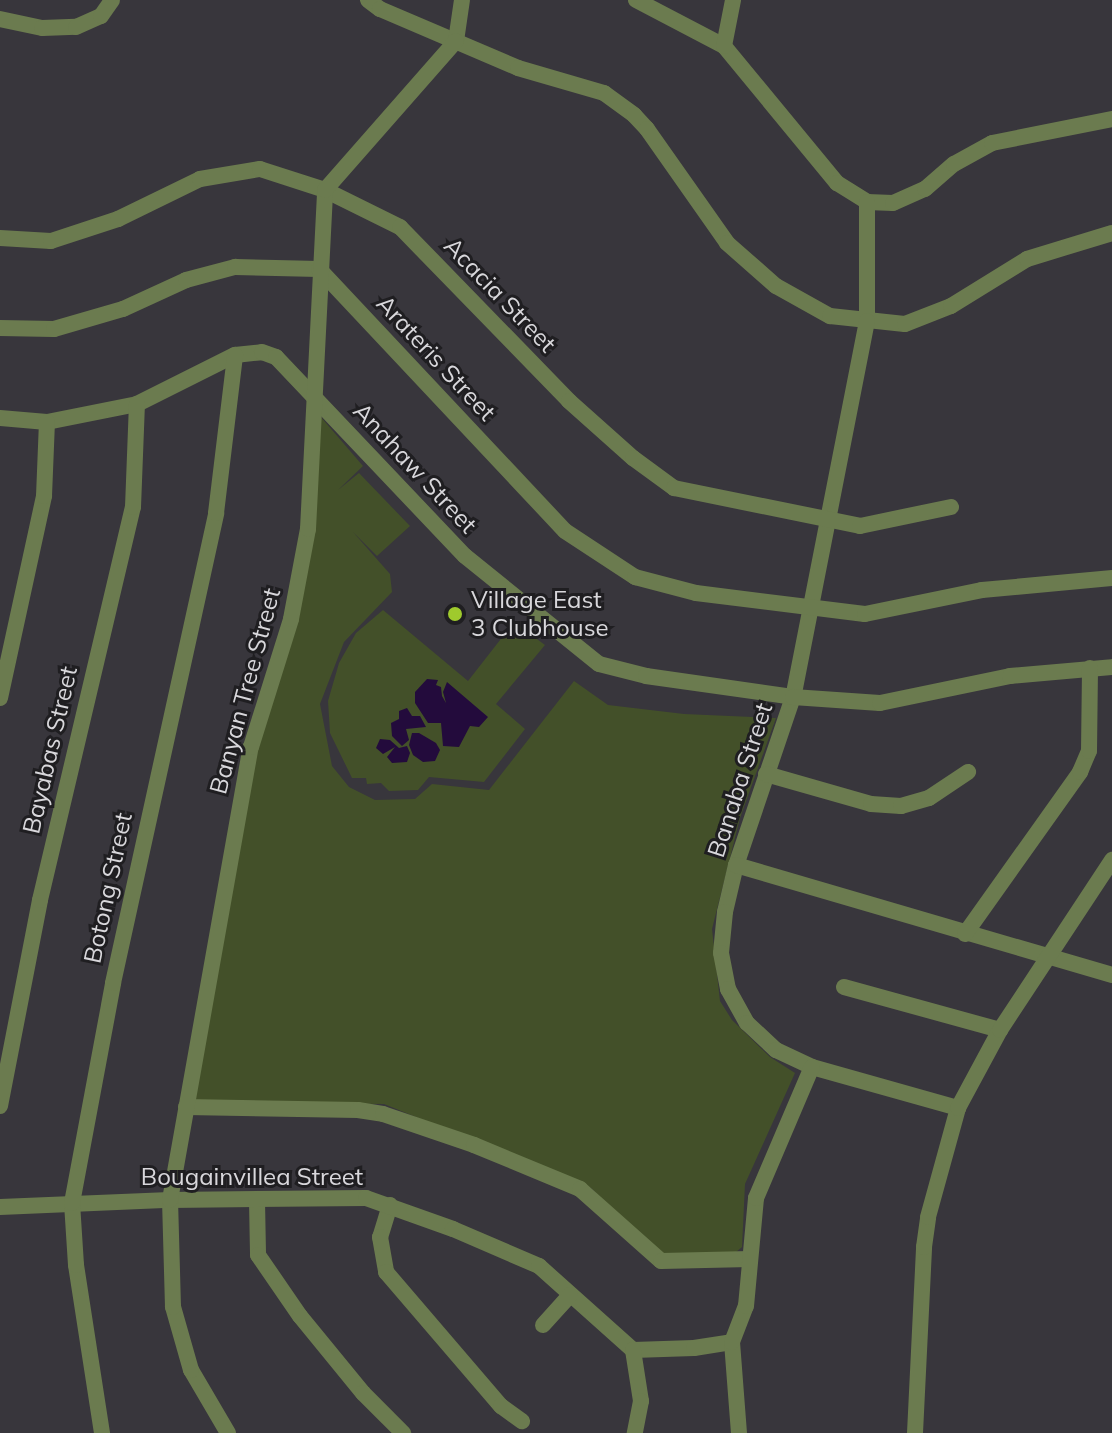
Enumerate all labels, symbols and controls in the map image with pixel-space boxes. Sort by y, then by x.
street label: Acacia Street [438,232,562,358]
street label: Arateris Street [371,289,501,427]
street label: Anahaw Street [347,397,483,539]
street label: Banyan Tree Street [204,585,286,797]
place label: Village East 3 Clubhouse [471,586,609,642]
marker: Village East 3 Clubhouse [446,605,464,623]
street label: Bayabas Street [17,664,83,836]
street label: Banaba Street [701,699,779,861]
street label: Botong Street [78,810,138,966]
street label: Bougainvillea Street [141,1163,363,1191]

